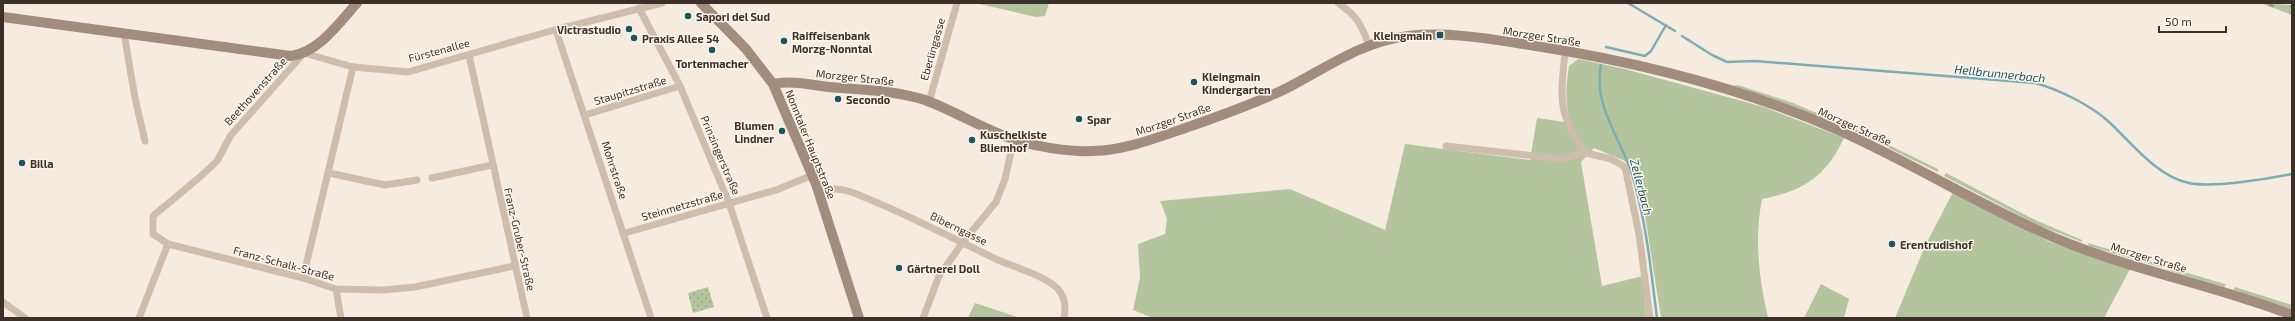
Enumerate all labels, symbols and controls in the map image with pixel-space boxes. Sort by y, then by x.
scale bar [2159,8,2226,34]
place label: Sapori del Sud [696,10,770,23]
marker: Sapori del Sud [683,11,693,21]
text: 50 m [2165,14,2192,28]
street label: Eberlingasse [917,16,947,82]
place label: Victrastudio [557,23,622,36]
street label: Morzger Straße [1502,23,1582,49]
marker: Victrastudio [624,24,634,34]
place label: Raiffeisenbank Morzg-Nonntal [792,29,872,55]
place label: Kleingmain [1374,29,1432,42]
marker: Kleingmain [1435,30,1445,40]
place label: Praxis Allee 54 [642,32,719,45]
marker: Praxis Allee 54 [629,33,639,43]
street label: Fürstenallee [407,36,471,64]
marker: Raiffeisenbank Morzg-Nonntal [779,36,789,46]
marker: Tortenmacher [707,45,717,55]
street label: Beethovenstraße [221,54,289,128]
place label: Tortenmacher [675,57,749,70]
water label: Hellbrunnerbach [1954,61,2046,85]
street label: Morzger Straße [815,66,895,88]
place label: Kleingmain Kindergarten [1202,70,1271,96]
street label: Staupitzstraße [592,73,668,107]
marker: Kleingmain Kindergarten [1189,77,1199,87]
street label: Nonntaler Hauptstraße [783,88,839,201]
place label: Secondo [846,93,891,106]
marker: Secondo [833,94,843,104]
street label: Morzger Straße [1134,100,1212,138]
street label: Morzger Straße [1816,104,1894,148]
street label: Prinzingerstraße [698,113,744,197]
place label: Spar [1087,113,1111,126]
marker: Spar [1074,114,1084,124]
place label: Blumen Lindner [734,119,774,145]
marker: Blumen Lindner [777,126,787,136]
place label: Kuschelkiste Bliemhof [980,128,1047,154]
marker: Kuschelkiste Bliemhof [967,135,977,145]
street label: Mohrstraße [600,139,631,201]
place label: Billa [30,157,54,170]
water label: Zellerbach [1628,157,1656,217]
marker: Billa [17,158,27,168]
street label: Franz-Gruber-Straße [502,186,538,292]
street label: Steinmetzstraße [640,187,724,223]
street label: Biberngasse [928,209,990,247]
place label: Erentrudishof [1900,238,1973,251]
marker: Erentrudishof [1887,239,1897,249]
street label: Morzger Straße [2109,239,2189,275]
street label: Franz-Schalk-Straße [232,243,336,283]
place label: Gärtnerei Doll [907,262,980,275]
marker: Gärtnerei Doll [894,263,904,273]

